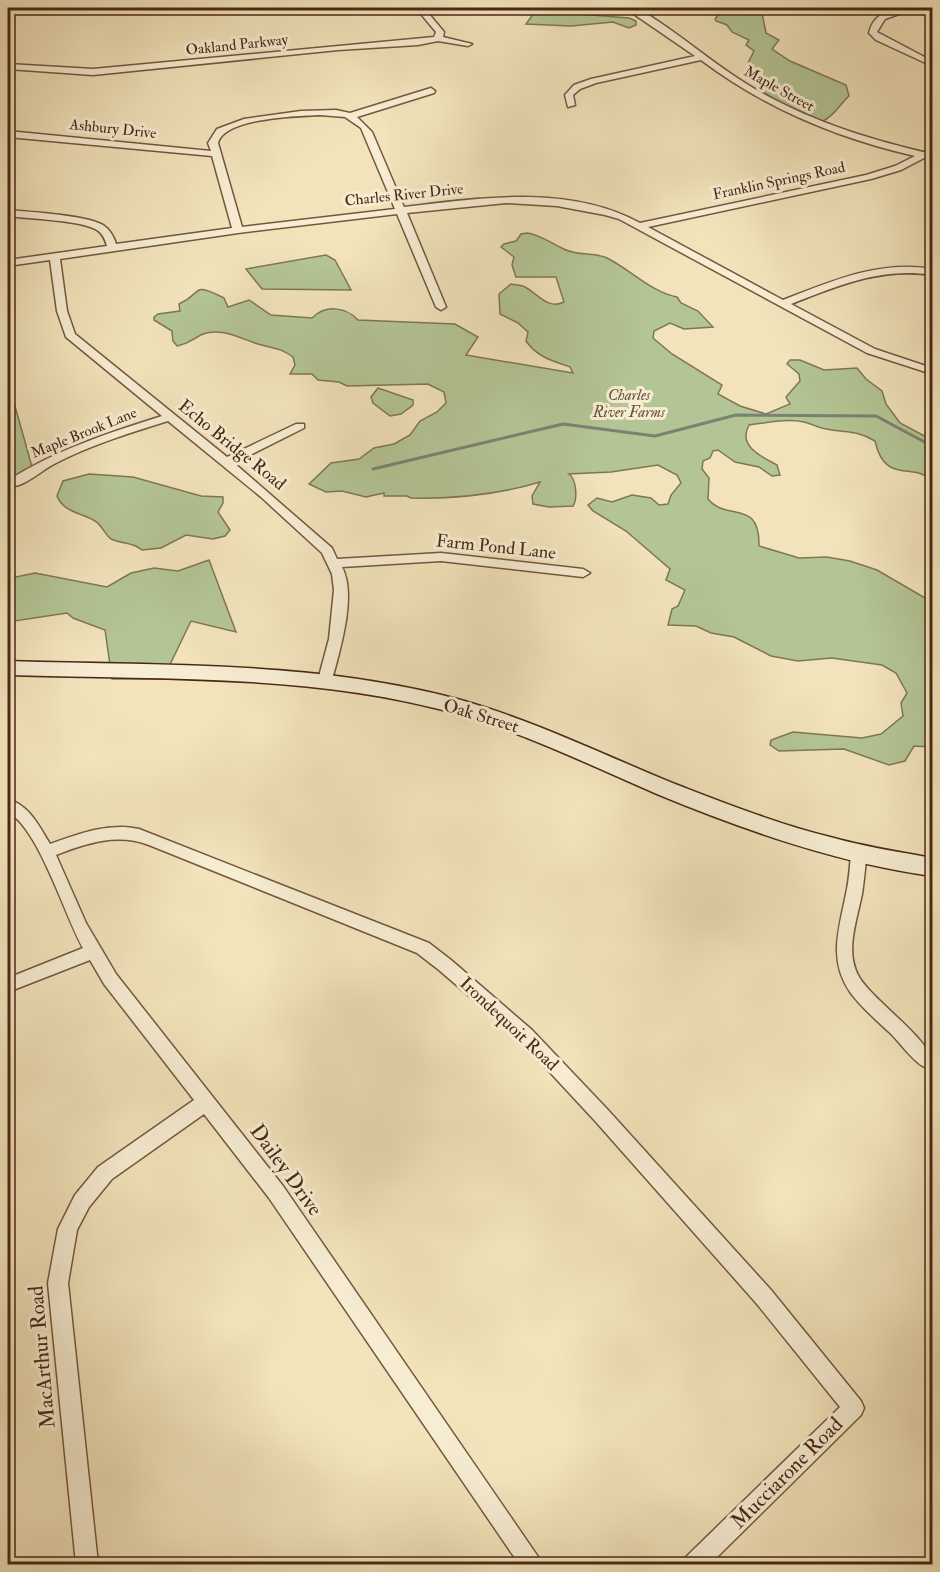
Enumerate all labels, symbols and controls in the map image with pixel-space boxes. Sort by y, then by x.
street label: Oakland Parkway [185,30,290,60]
street label: Maple Street [740,62,818,117]
street label: Ashbury Drive [68,115,157,143]
street label: Franklin Springs Road [711,158,848,205]
street label: Charles River Drive [344,179,464,211]
park label: Charles River Farms [592,386,666,422]
street label: Echo Bridge Road [174,395,291,496]
street label: Maple Brook Lane [28,403,140,464]
street label: Farm Pond Lane [435,529,558,565]
street label: Oak Street [440,694,522,738]
street label: Irondequoit Road [455,972,564,1076]
street label: Dailey Drive [244,1119,329,1221]
street label: MacArthur Road [22,1284,62,1429]
street label: Mucciarone Road [725,1411,849,1535]

